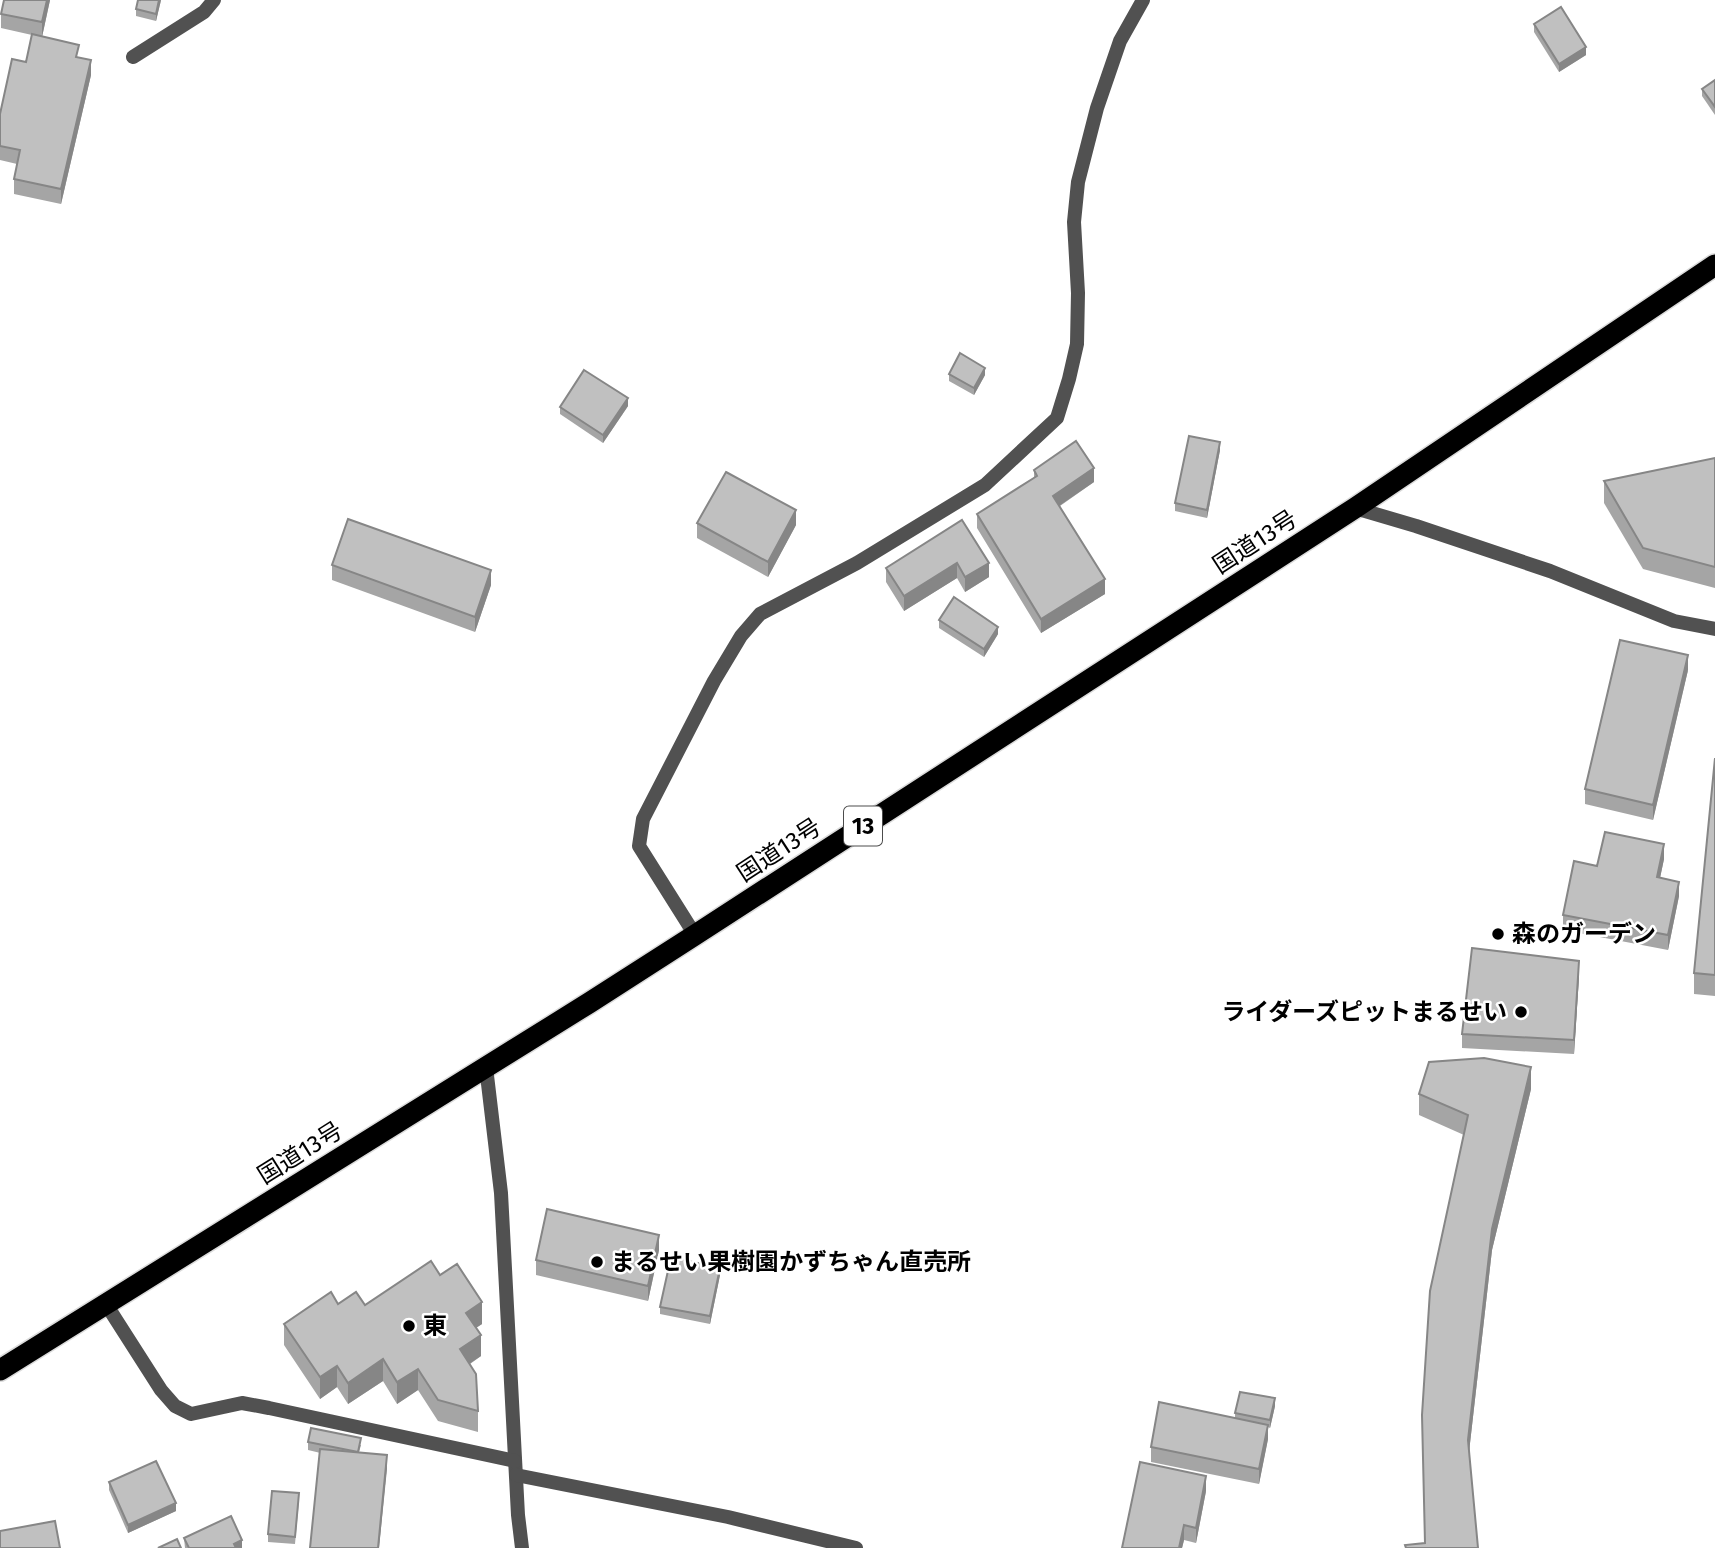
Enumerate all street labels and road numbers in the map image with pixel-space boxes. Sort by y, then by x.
street label: 国道13号 [1208,505,1302,579]
road number: 13 [844,806,882,846]
street label: 国道13号 [732,813,826,887]
street label: 国道13号 [253,1116,347,1190]

